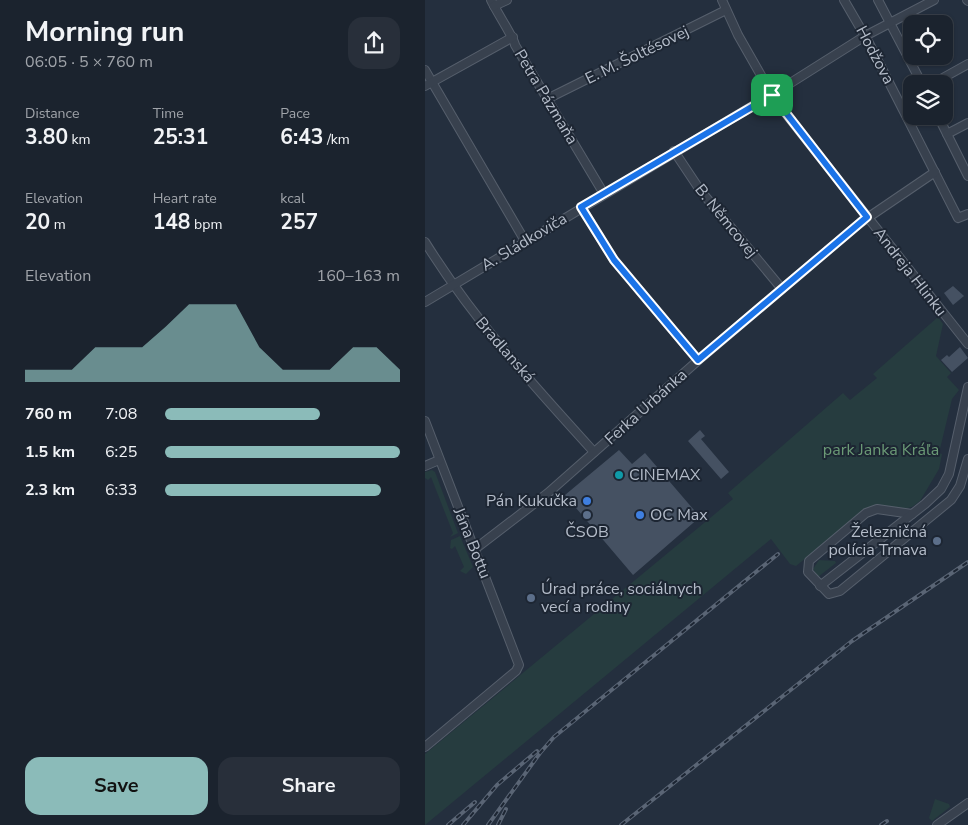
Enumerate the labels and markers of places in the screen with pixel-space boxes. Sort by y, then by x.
pin [751,74,793,116]
place label: CINEMAX [629,464,701,486]
marker: CINEMAX [613,469,625,481]
place label: Pán Kukučka [486,490,577,512]
marker: Pán Kukučka [581,495,593,507]
place label: OC Max [650,504,708,526]
marker: ČSOB [581,509,593,521]
marker: OC Max [634,509,646,521]
place label: ČSOB [565,521,609,543]
place label: Železničná polícia Trnava [828,521,927,561]
marker: Železničná polícia Trnava [931,535,943,547]
place label: Úrad práce, sociálnych vecí a rodiny [541,578,702,618]
marker: Úrad práce, sociálnych vecí a rodiny [525,592,537,604]

